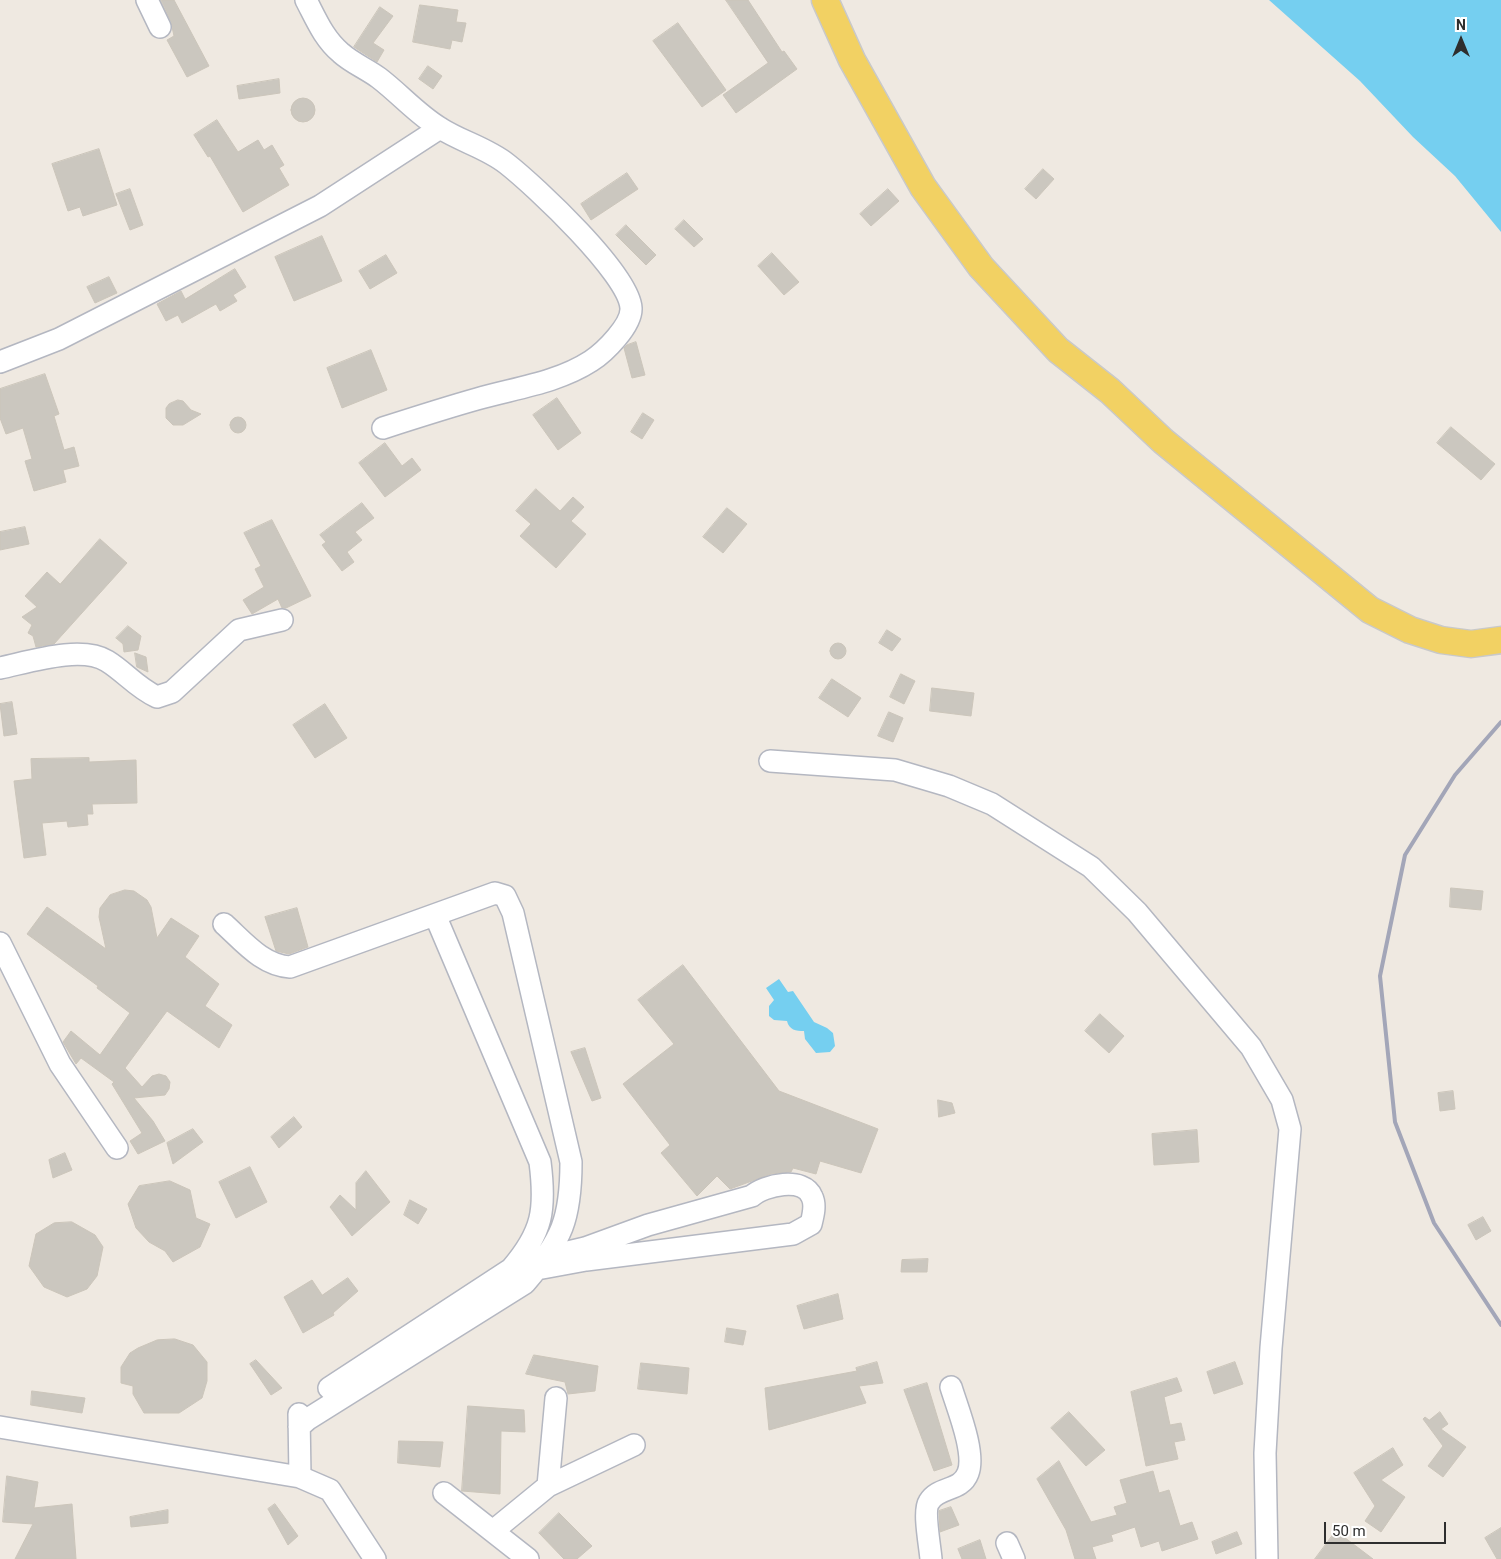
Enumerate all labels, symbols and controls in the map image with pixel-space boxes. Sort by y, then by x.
north arrow [1436,15,1486,65]
text: N [1456,17,1466,33]
scale bar [1326,1512,1448,1544]
text: 50 m [1332,1522,1366,1540]

